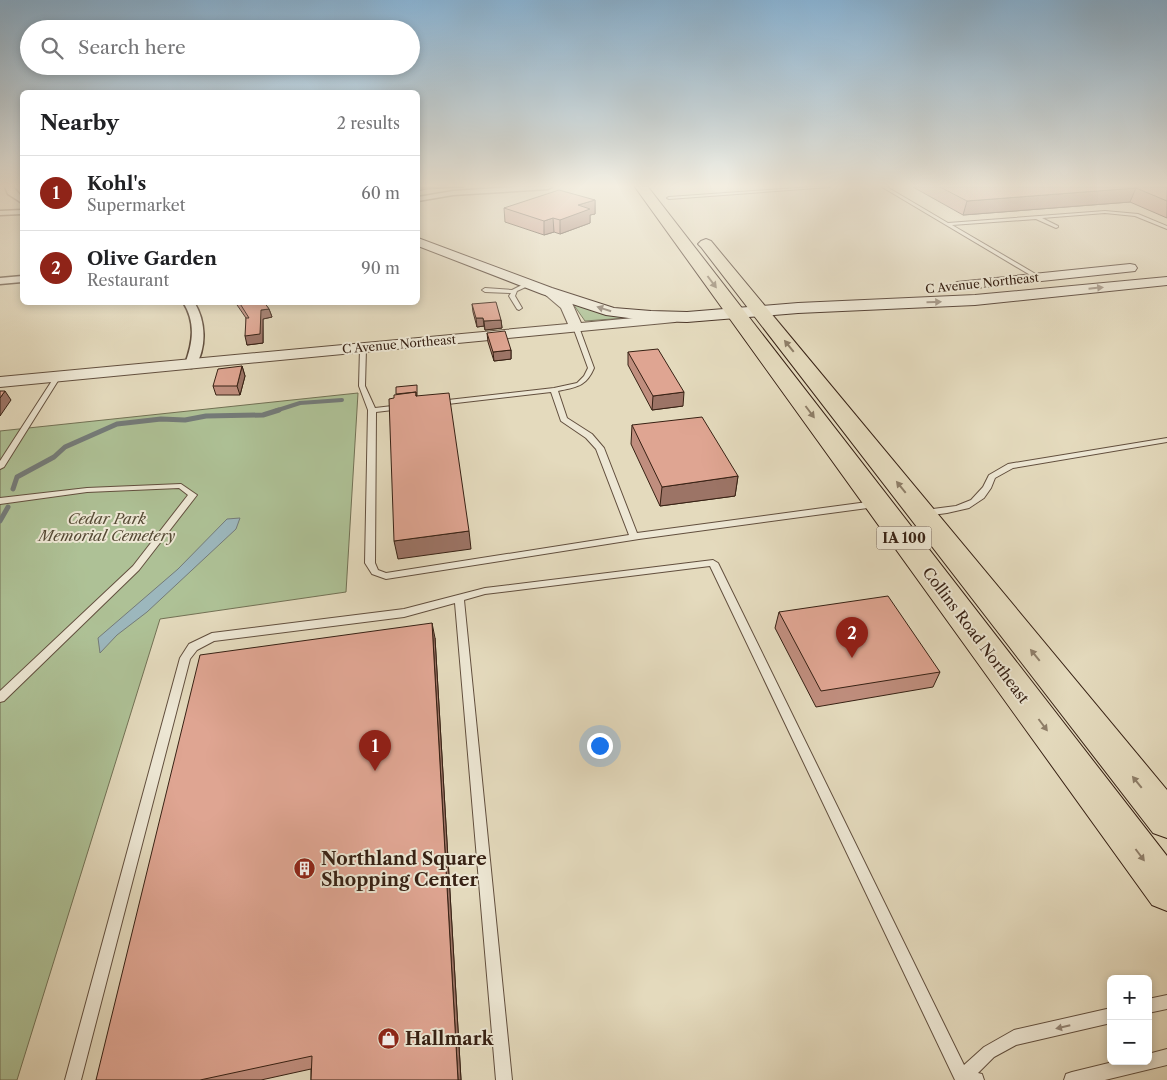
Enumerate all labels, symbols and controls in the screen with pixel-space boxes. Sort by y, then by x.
search box [20,20,420,75]
icon: search [38,34,66,62]
text: Search here [78,36,186,59]
text: Nearby [40,110,119,135]
text: 2 results [337,113,400,133]
text: Kohl's [87,172,146,195]
text: 1 [52,183,60,203]
text: 60 m [361,183,400,203]
text: Supermarket [87,195,185,215]
text: Olive Garden [87,247,217,270]
text: 2 [51,258,61,278]
text: 90 m [361,258,400,278]
text: Restaurant [87,270,169,290]
street label: C Avenue Northeast [925,270,1040,296]
one-way arrow [707,275,717,289]
one-way arrow [1089,284,1105,292]
one-way arrow [927,298,943,306]
one-way arrow [596,305,611,313]
street label: C Avenue Northeast [342,331,457,356]
one-way arrow [783,340,794,353]
one-way arrow [804,405,815,418]
one-way arrow [896,480,906,494]
park label: Cedar Park Memorial Cemetery [37,509,176,545]
road number: IA 100 [876,526,932,550]
street label: Collins Road Northeast [919,563,1034,707]
pin: 2 [836,617,868,658]
one-way arrow [1030,649,1041,662]
one-way arrow [1038,718,1048,731]
pin: 1 [359,730,391,771]
your location [587,733,613,759]
one-way arrow [1131,776,1142,789]
place label: Northland Square Shopping Center [321,848,487,891]
one-way arrow [1135,848,1146,861]
building icon: Northland Square Shopping Center [293,857,317,881]
map controls [1107,975,1152,1065]
button: + [1107,975,1152,1020]
button: − [1107,1020,1152,1065]
one-way arrow [1056,1023,1071,1031]
shop icon: Hallmark [377,1027,401,1051]
place label: Hallmark [405,1028,495,1050]

